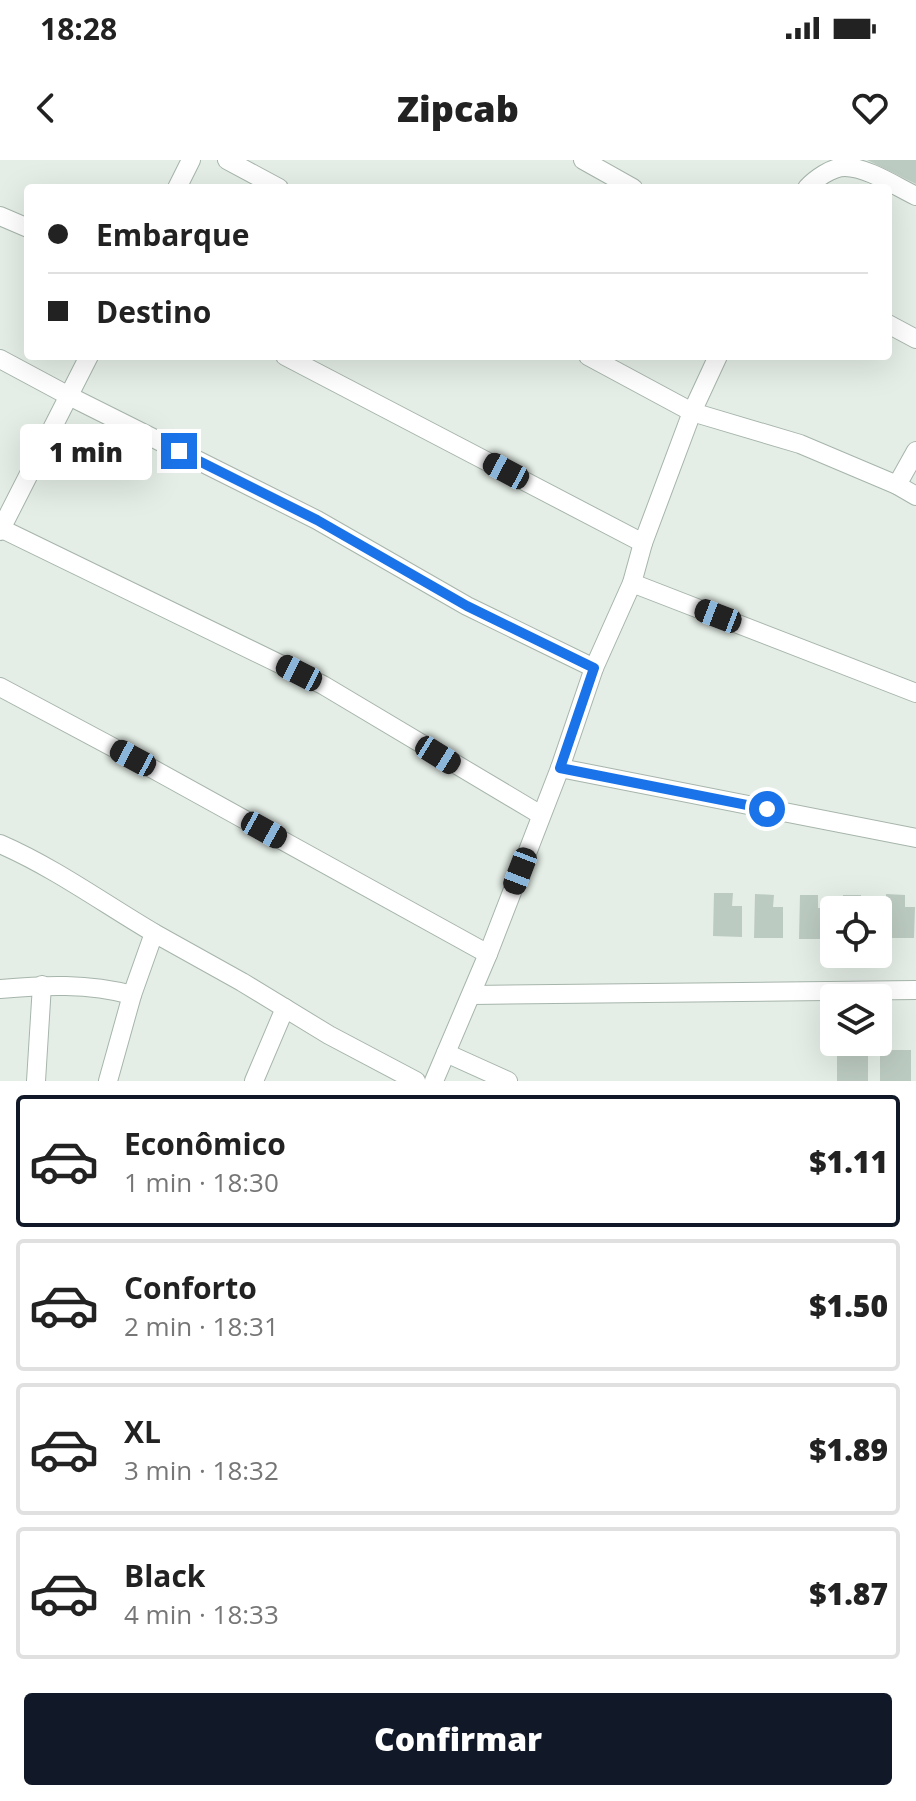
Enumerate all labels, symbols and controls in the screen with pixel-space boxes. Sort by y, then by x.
text: 18:28 [40,8,117,49]
text: Zipcab [397,84,519,133]
icon: back [24,86,68,130]
icon: heart [848,86,892,130]
text: Embarque [96,214,249,255]
text: Destino [96,291,211,332]
callout: 1 min [19,423,151,479]
route end [161,433,197,469]
text: 1 min [49,434,123,470]
car [479,449,533,493]
car [691,596,745,636]
car [272,651,326,695]
car [411,732,465,778]
car [106,736,160,780]
route start [749,791,785,827]
car [237,808,291,852]
car [500,844,540,898]
map controls [820,896,892,1056]
button: locate [820,896,892,968]
button: layers [820,984,892,1056]
text: Econômico [124,1123,286,1164]
icon: car [28,1125,100,1197]
text: $1.11 [809,1141,888,1182]
text: 1 min · 18:30 [124,1164,279,1200]
text: Conforto [124,1267,257,1308]
icon: car [28,1269,100,1341]
text: $1.50 [809,1285,888,1326]
text: 2 min · 18:31 [124,1308,279,1344]
text: XL [124,1411,161,1452]
icon: car [28,1413,100,1485]
text: $1.89 [809,1429,888,1470]
text: 3 min · 18:32 [124,1452,279,1488]
text: Black [124,1555,205,1596]
icon: car [28,1557,100,1629]
text: $1.87 [809,1573,888,1614]
text: 4 min · 18:33 [124,1596,279,1632]
button: Confirmar [24,1693,892,1785]

